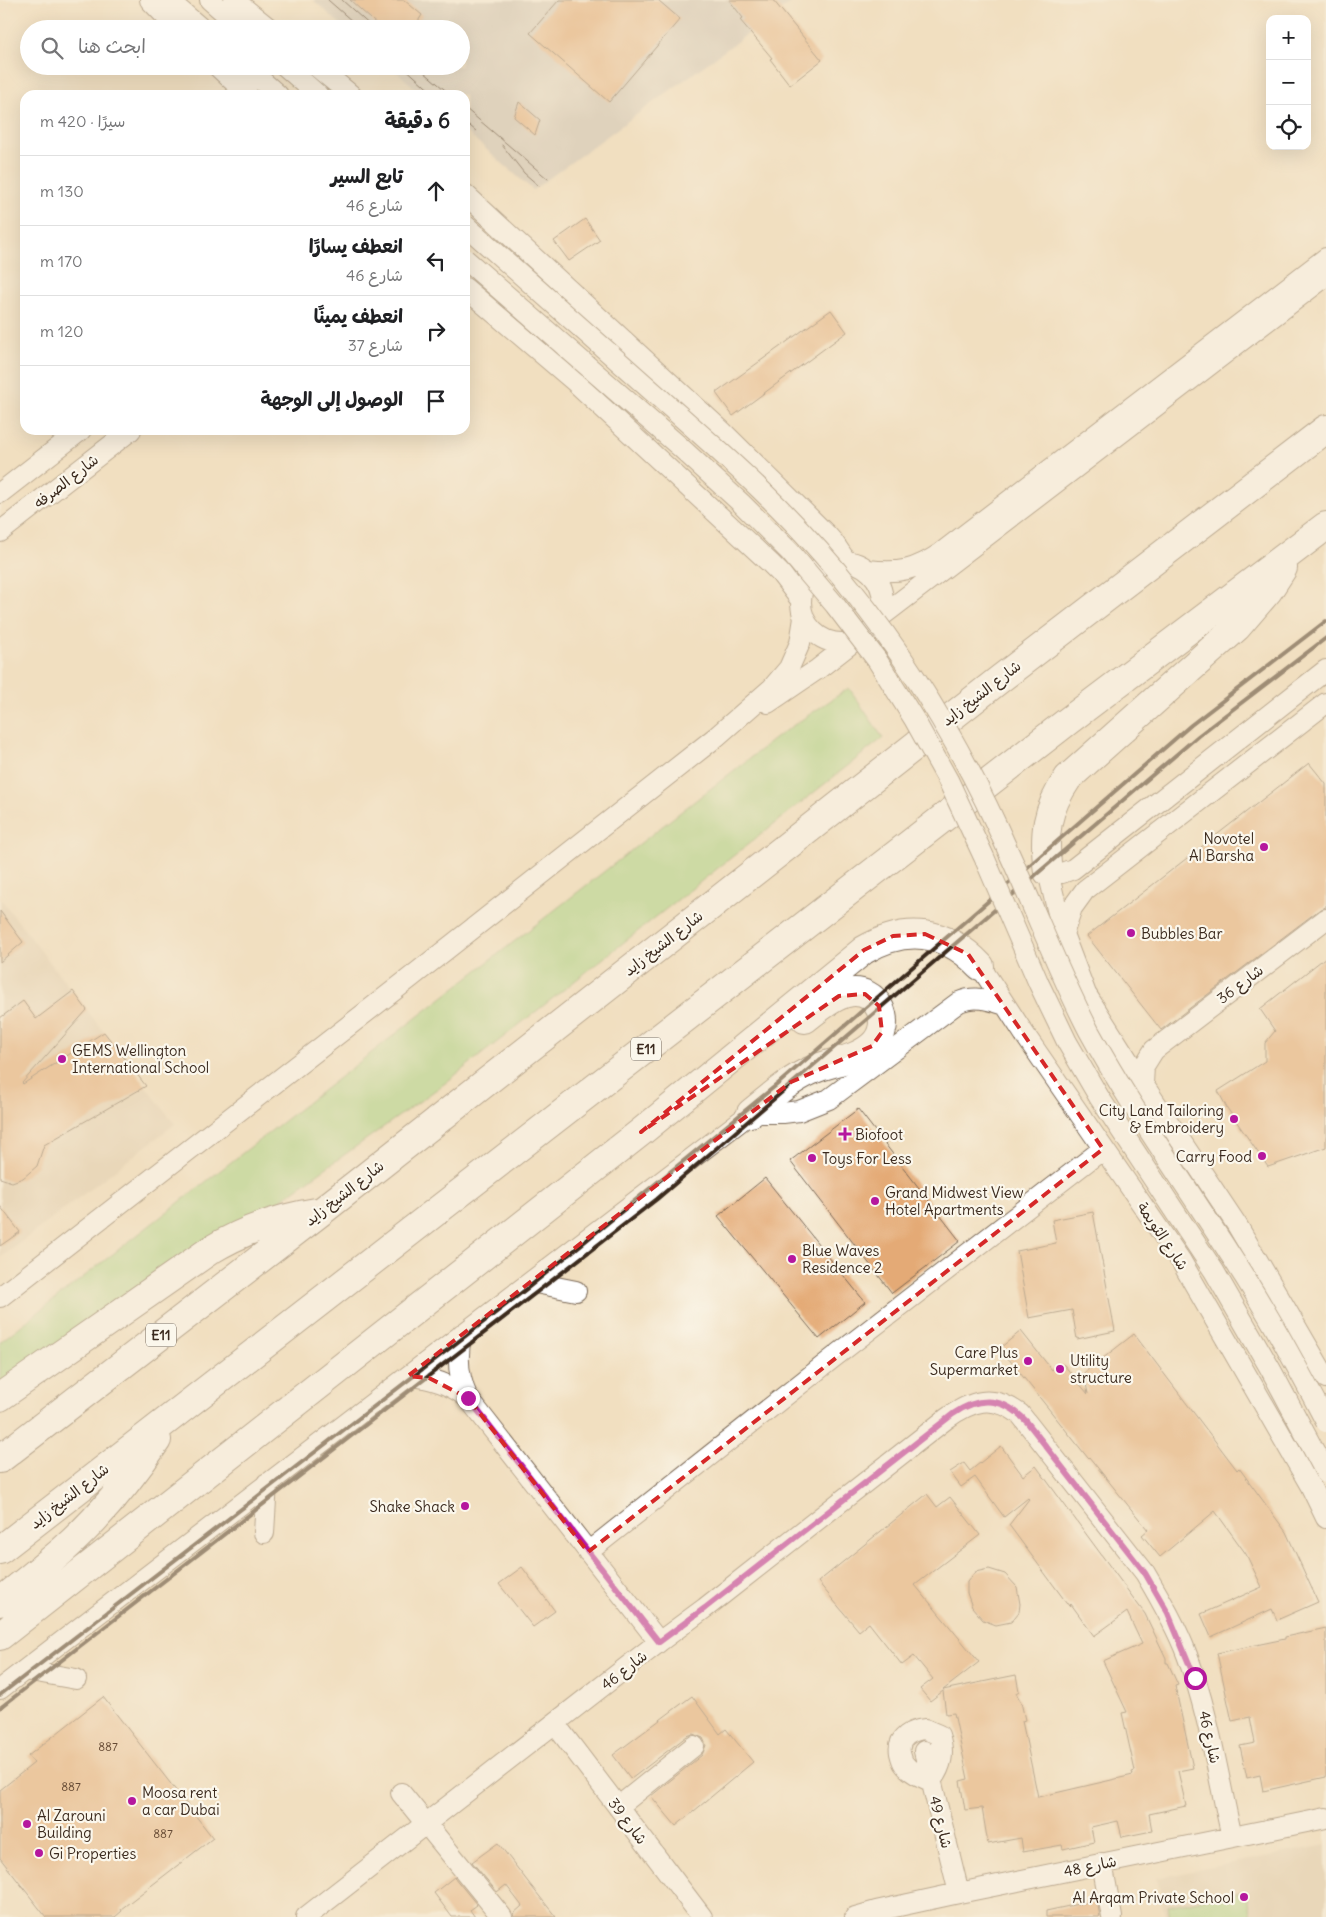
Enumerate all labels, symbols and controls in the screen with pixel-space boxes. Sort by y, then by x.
map controls [1266,15,1311,150]
button: + [1266,15,1311,60]
search box [20,20,470,75]
icon: search [38,34,66,62]
text: ابحث هنا [78,34,146,58]
button: − [1266,60,1311,105]
button: locate [1266,105,1311,150]
text: 6 دقيقة [384,107,450,134]
text: سيرًا · 420 m [40,111,125,131]
text: تابع السير [331,164,403,188]
icon: ahead [422,177,450,205]
text: 130 m [40,181,84,201]
text: شارع 46 [346,195,403,215]
text: انعطف يسارًا [309,234,403,258]
icon: left [422,247,450,275]
text: 170 m [40,251,83,271]
text: شارع 46 [346,265,403,285]
text: انعطف يمينًا [314,304,403,328]
icon: right [422,317,450,345]
text: 120 m [40,321,84,341]
text: شارع 37 [348,335,403,355]
text: الوصول إلى الوجهة [260,387,403,411]
icon: arrive [422,387,450,415]
street label: شارع الصرفه [30,450,103,513]
street label: شارع الشيخ زايد [937,656,1025,731]
place label: Novotel Al Barsha [1189,829,1254,865]
marker: Novotel Al Barsha [1258,841,1270,853]
street label: شارع الشيخ زايد [619,906,707,981]
place label: Bubbles Bar [1141,924,1223,943]
marker: Bubbles Bar [1125,927,1137,939]
street label: شارع 36 [1213,960,1268,1008]
road number: E11 [631,1038,661,1060]
place label: GEMS Wellington International School [72,1041,209,1077]
marker: GEMS Wellington International School [56,1053,68,1065]
place label: City Land Tailoring & Embroidery [1099,1101,1224,1137]
marker: City Land Tailoring & Embroidery [1228,1113,1240,1125]
place label: Biofoot [855,1125,903,1144]
marker: Biofoot [839,1128,851,1140]
place label: Carry Food [1176,1147,1252,1166]
place label: Toys For Less [822,1149,912,1168]
marker: Carry Food [1256,1150,1268,1162]
marker: Toys For Less [806,1152,818,1164]
street label: شارع الشيخ زايد [300,1156,388,1231]
place label: Grand Midwest View Hotel Apartments [885,1183,1024,1219]
marker: Grand Midwest View Hotel Apartments [869,1195,881,1207]
street label: شارع الثويمة [1132,1198,1193,1274]
place label: Blue Waves Residence 2 [802,1241,882,1277]
marker: Blue Waves Residence 2 [786,1253,798,1265]
road number: E11 [146,1324,176,1346]
place label: Care Plus Supermarket [930,1343,1018,1379]
place label: Utility structure [1070,1351,1132,1387]
marker: Care Plus Supermarket [1022,1355,1034,1367]
marker: Utility structure [1054,1363,1066,1375]
route end [457,1387,480,1410]
street label: شارع الشيخ زايد [25,1459,113,1534]
place label: Shake Shack [369,1497,455,1516]
marker: Shake Shack [459,1500,471,1512]
street label: شارع 46 [597,1646,651,1695]
route start [1184,1667,1207,1690]
street label: شارع 46 [1194,1709,1225,1765]
house number: 887 [98,1739,118,1754]
house number: 887 [61,1779,81,1794]
place label: Moosa rent a car Dubai [142,1783,220,1819]
street label: شارع 39 [604,1794,652,1849]
street label: شارع 49 [924,1794,957,1850]
marker: Moosa rent a car Dubai [126,1795,138,1807]
place label: Al Zarouni Building [37,1806,106,1842]
marker: Al Zarouni Building [21,1818,33,1830]
house number: 887 [153,1826,173,1841]
place label: Gi Properties [49,1844,136,1863]
marker: Gi Properties [33,1847,45,1859]
street label: شارع 48 [1062,1851,1118,1882]
place label: Al Arqam Private School [1073,1888,1234,1907]
marker: Al Arqam Private School [1238,1891,1250,1903]

